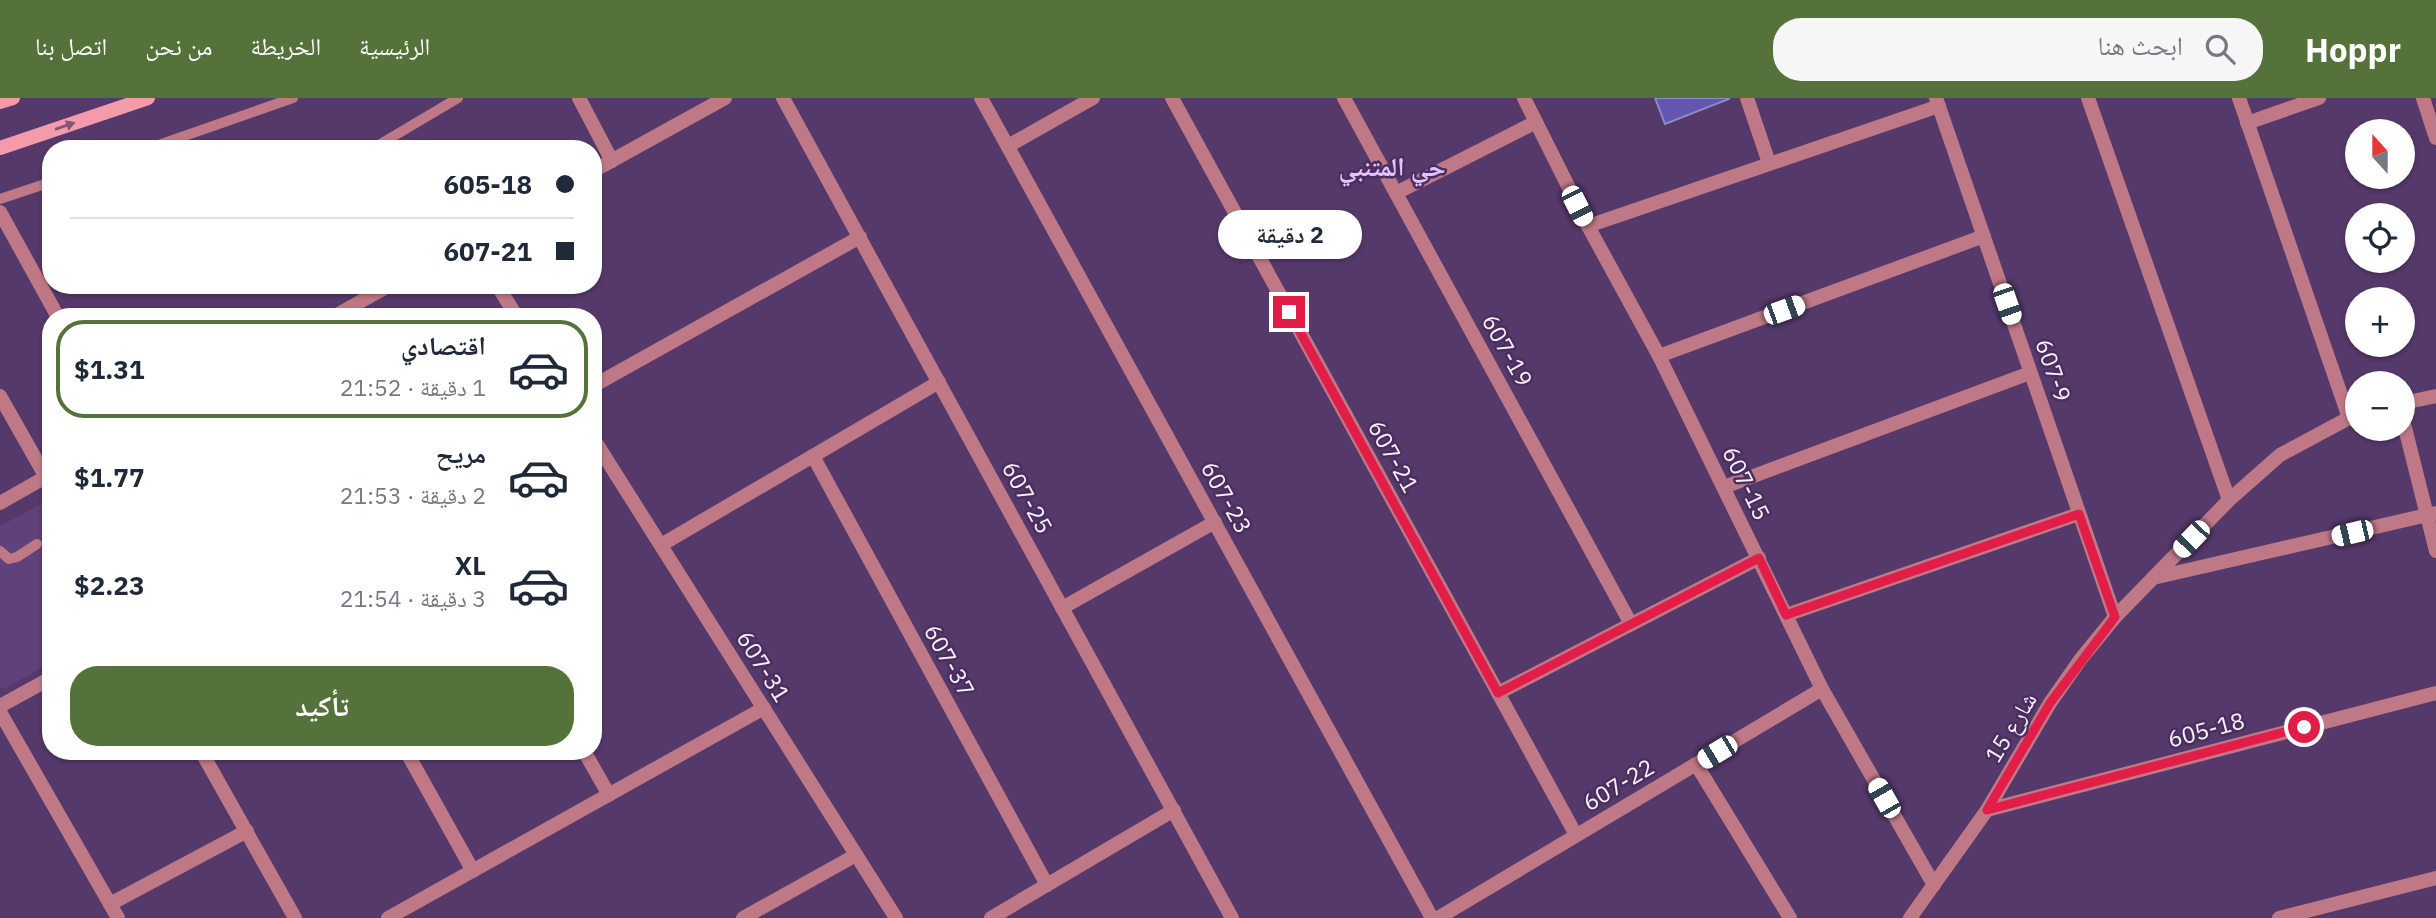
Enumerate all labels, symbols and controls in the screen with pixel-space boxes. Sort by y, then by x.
search box [1773,18,2263,81]
text: ابحث هنا [2098,28,2183,62]
text: Hoppr [2305,28,2401,71]
text: اتصل بنا [35,30,107,62]
text: من نحن [145,30,212,62]
text: الخريطة [250,30,321,62]
text: الرئيسية [359,30,430,62]
icon: search [2201,30,2239,68]
north arrow [2345,119,2415,189]
map controls [2345,119,2415,441]
one-way arrow [54,120,75,131]
district label: حي المتنبي [1338,149,1446,187]
text: 605-18 [444,167,532,201]
car [1559,183,1596,229]
button: locate [2345,203,2415,273]
callout: 2 دقيقة [1217,211,1361,260]
text: 2 دقيقة [1256,219,1324,249]
text: 607-21 [444,234,532,268]
car [1991,281,2024,327]
button: + [2345,287,2415,357]
car [1761,293,1808,327]
route end [1273,296,1305,328]
street label: 607-19 [1476,309,1540,391]
text: اقتصادي [401,328,486,362]
street label: 607-9 [2029,335,2079,405]
icon: car [507,338,570,401]
text: $1.31 [74,352,145,386]
button: − [2345,371,2415,441]
text: 1 دقيقة · 21:52 [340,372,486,402]
street label: 607-21 [1362,415,1426,497]
text: مريح [436,436,486,470]
street label: 607-15 [1716,441,1778,525]
icon: car [507,446,570,509]
street label: 607-25 [996,456,1060,538]
street label: 607-23 [1195,456,1259,538]
text: $1.77 [74,460,145,494]
text: 2 دقيقة · 21:53 [340,480,486,510]
car [2169,517,2214,561]
car [2330,518,2375,548]
text: XL [455,548,486,582]
icon: car [507,554,570,617]
text: $2.23 [74,568,145,602]
text: 3 دقيقة · 21:54 [340,583,486,613]
street label: 607-37 [918,619,982,701]
street label: 607-31 [731,625,797,707]
button: تأكيد [70,666,574,746]
street label: شارع 15 [1977,686,2043,768]
street label: 605-18 [2164,704,2248,754]
route start [2288,711,2320,743]
car [1694,732,1741,772]
street label: 607-22 [1577,751,1659,817]
car [1865,775,1904,821]

